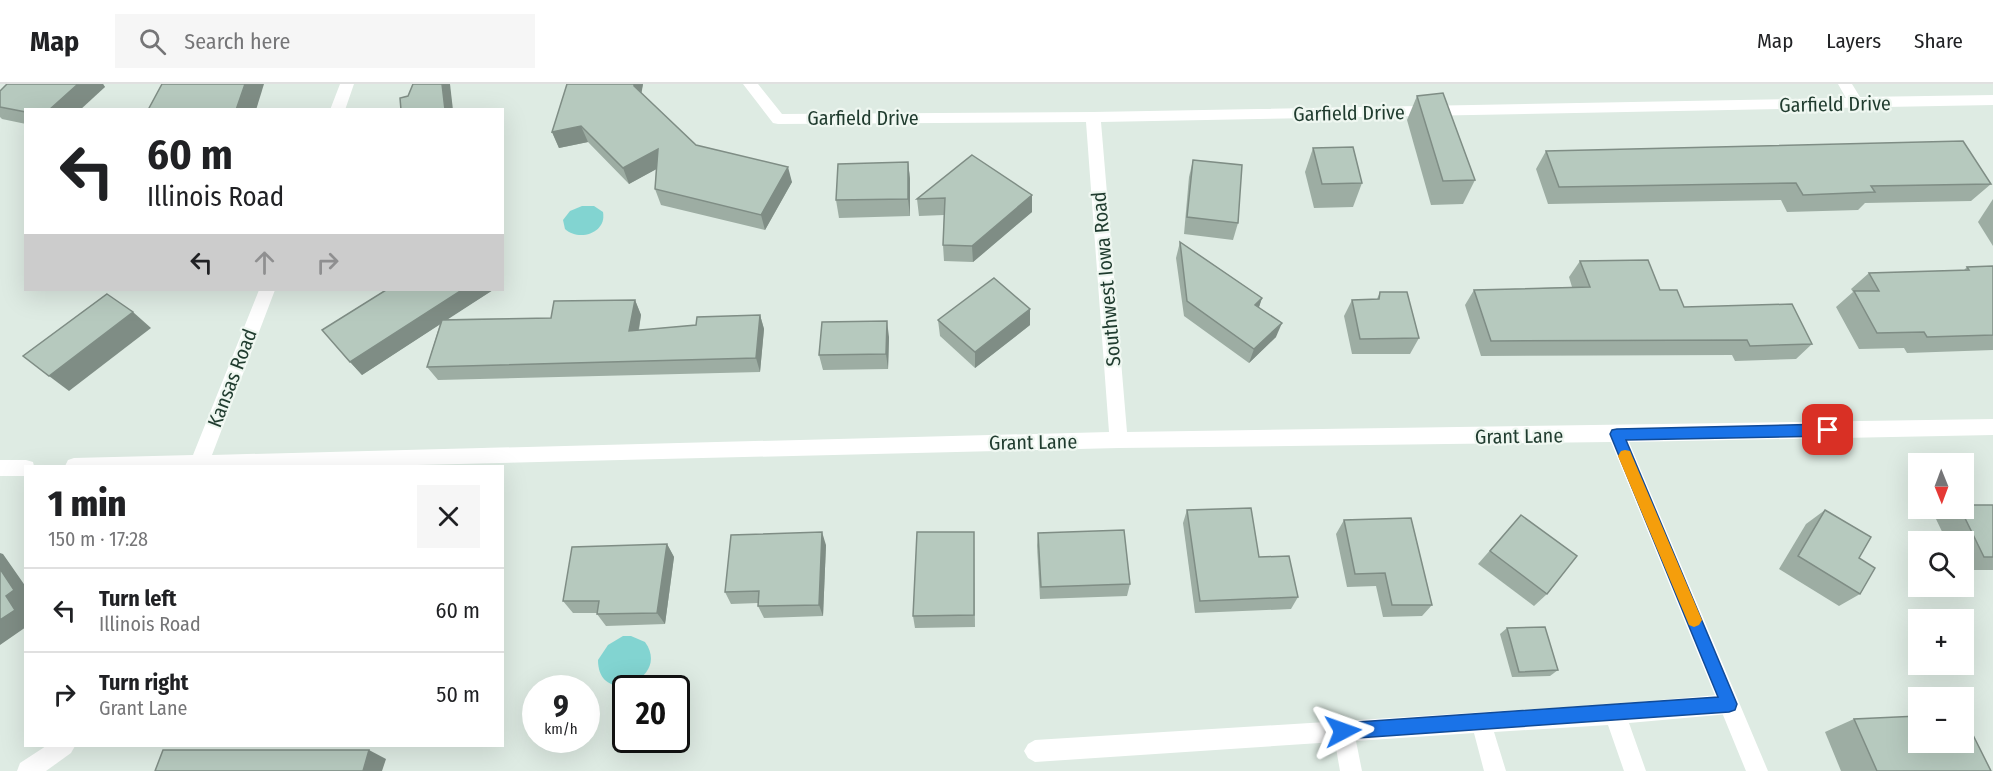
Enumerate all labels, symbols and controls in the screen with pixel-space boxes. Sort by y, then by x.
search box [115,14,535,68]
text: Map [30,25,79,58]
icon: search [136,25,169,58]
text: Search here [184,28,290,55]
text: Map [1757,28,1793,54]
text: Layers [1826,28,1881,54]
text: Share [1914,28,1963,54]
street label: Garfield Drive [1779,91,1891,117]
street label: Garfield Drive [1293,100,1405,126]
street label: Garfield Drive [807,106,919,130]
text: 60 m [147,130,233,180]
icon: left [48,132,126,210]
text: Illinois Road [147,181,284,213]
street label: Southwest Iowa Road [1086,191,1126,367]
icon: left [185,246,218,279]
icon: ahead [248,246,281,279]
icon: right [311,246,344,279]
street label: Kansas Road [202,325,262,431]
pin [1802,404,1853,455]
icon: arrive [1811,413,1844,446]
street label: Grant Lane [1475,423,1563,449]
street label: Grant Lane [989,429,1077,455]
north arrow [1908,453,1974,519]
map controls [1908,453,1974,753]
text: 1 min [48,482,126,526]
button: close [417,485,480,548]
text: 150 m · 17:28 [48,527,148,551]
button: search [1908,531,1974,597]
text: Turn left [99,585,177,612]
icon: left [48,594,81,627]
text: 60 m [436,597,480,624]
button: + [1908,609,1974,675]
text: Illinois Road [99,612,201,636]
text: Turn right [99,669,188,696]
speed limit sign: 20 [612,675,690,753]
icon: right [48,678,81,711]
text: 50 m [436,681,480,708]
button: − [1908,687,1974,753]
text: 9 [553,689,569,725]
text: Grant Lane [99,696,187,720]
position arrow [1311,699,1375,763]
text: km/h [544,720,578,738]

